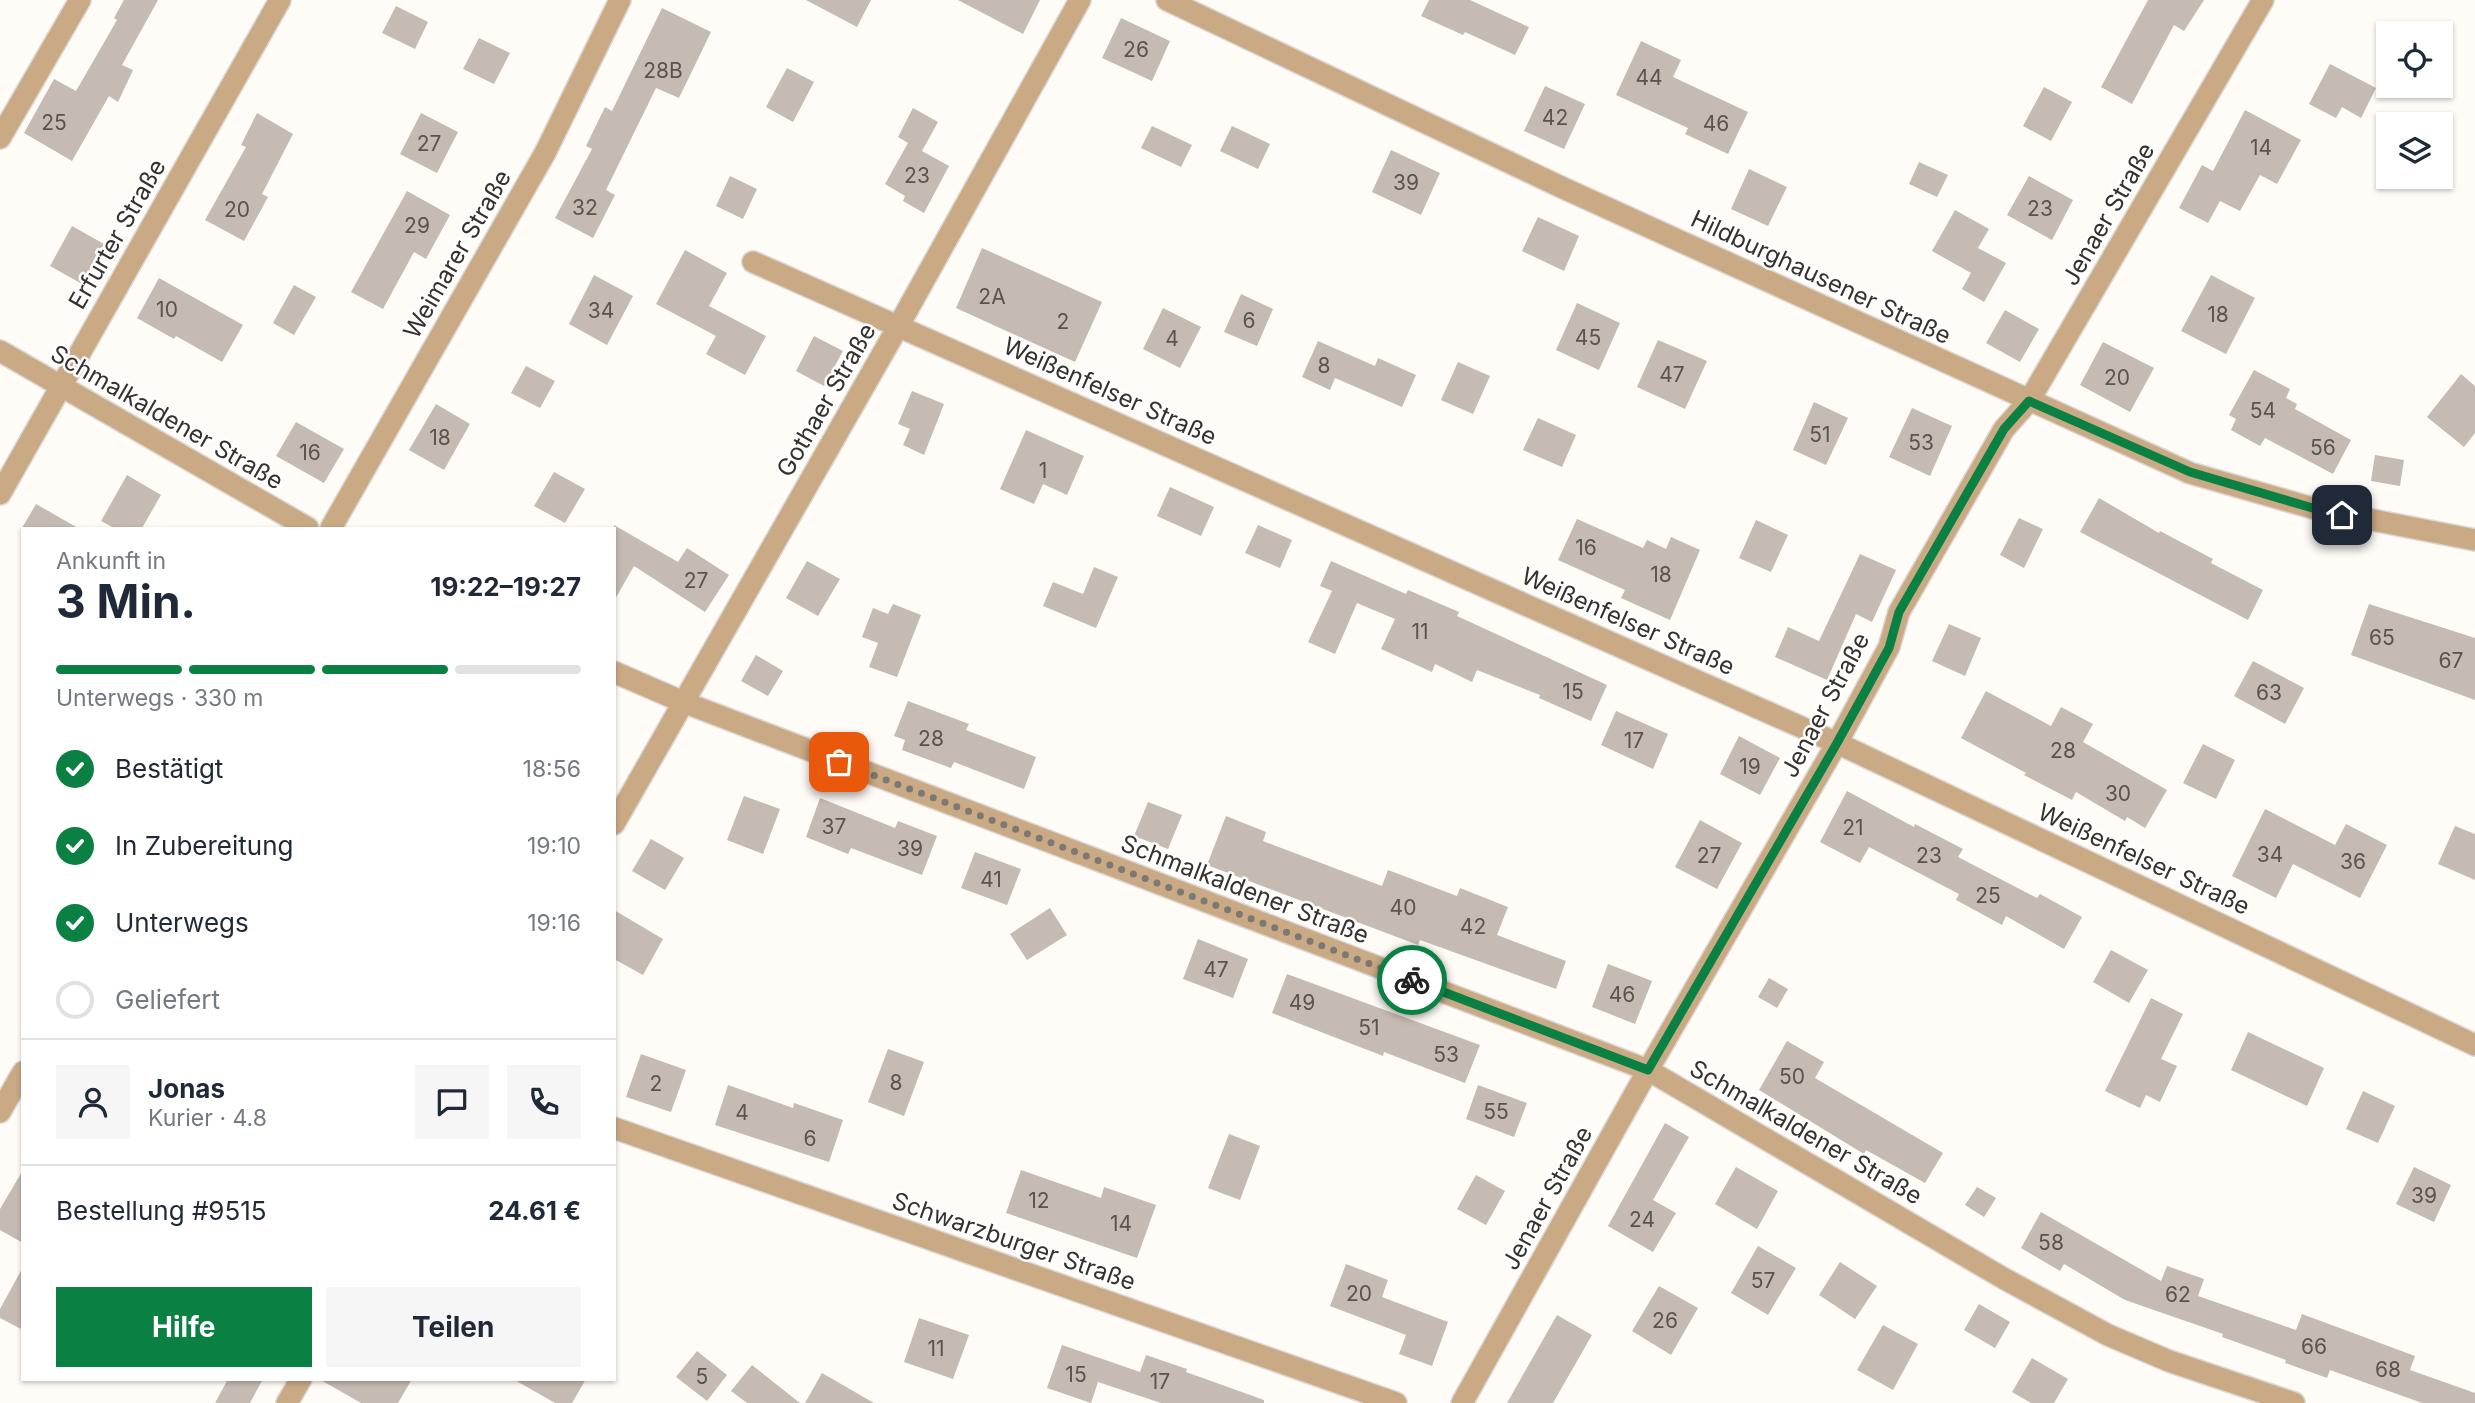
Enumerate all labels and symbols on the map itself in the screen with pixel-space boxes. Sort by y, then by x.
house number: 26 [1123,37,1149,62]
house number: 28B [643,58,683,83]
house number: 44 [1635,65,1663,90]
house number: 42 [1542,105,1568,130]
house number: 25 [41,110,67,135]
house number: 46 [1703,111,1729,136]
house number: 27 [417,131,441,156]
house number: 14 [2250,135,2272,160]
street label: Jenaer Straße [2056,138,2160,290]
street label: Erfurter Straße [62,154,172,314]
house number: 23 [904,163,930,188]
street label: Weimarer Straße [397,165,517,343]
house number: 39 [1393,170,1419,195]
house number: 32 [572,195,598,220]
house number: 23 [2027,196,2053,221]
house number: 20 [224,197,250,222]
street label: Hildburghausener Straße [1686,204,1956,350]
house number: 29 [404,213,430,238]
house number: 2A [978,284,1006,309]
house number: 10 [156,297,178,322]
house number: 34 [588,298,614,323]
house number: 18 [2207,302,2229,327]
house number: 6 [1242,308,1256,333]
house number: 2 [1057,309,1069,334]
street label: Gothaer Straße [770,318,882,482]
house number: 45 [1575,325,1601,350]
house number: 4 [1165,326,1179,351]
street label: Weißenfelser Straße [999,331,1221,451]
street label: Schmalkaldener Straße [46,339,288,495]
house number: 8 [1318,353,1331,378]
house number: 47 [1659,362,1685,387]
house number: 20 [2104,365,2130,390]
house number: 54 [2250,398,2276,423]
house number: 51 [1809,422,1831,447]
house number: 18 [429,425,451,450]
house number: 53 [1908,430,1934,455]
house number: 56 [2310,435,2336,460]
house number: 16 [299,440,321,465]
house number: 1 [1039,458,1047,483]
pin [2312,485,2372,545]
house number: 16 [1575,535,1597,560]
street label: Weißenfelser Straße [1517,561,1739,681]
house number: 18 [1650,562,1672,587]
house number: 27 [684,568,708,593]
house number: 11 [1411,619,1429,644]
house number: 65 [2369,625,2395,650]
street label: Jenaer Straße [1775,628,1875,782]
house number: 67 [2439,648,2463,673]
house number: 15 [1562,679,1584,704]
house number: 63 [2256,680,2282,705]
house number: 28 [918,726,944,751]
house number: 17 [1624,728,1644,753]
pin [809,732,869,792]
house number: 28 [2050,738,2076,763]
house number: 19 [1739,754,1761,779]
house number: 30 [2105,781,2131,806]
street label: Weißenfelser Straße [2034,797,2254,921]
house number: 37 [822,814,846,839]
house number: 21 [1842,815,1864,840]
street label: Schmalkaldener Straße [1117,828,1373,950]
house number: 39 [897,836,923,861]
house number: 34 [2257,842,2283,867]
house number: 27 [1697,843,1721,868]
house number: 23 [1916,843,1942,868]
house number: 36 [2340,849,2366,874]
house number: 41 [980,867,1002,892]
house number: 25 [1975,883,2001,908]
house number: 40 [1390,895,1416,920]
house number: 42 [1460,914,1486,939]
courier [1377,945,1447,1015]
house number: 47 [1203,957,1229,982]
house number: 46 [1609,982,1635,1007]
house number: 49 [1289,990,1315,1015]
house number: 51 [1358,1015,1380,1040]
house number: 53 [1433,1042,1459,1067]
street label: Schmalkaldener Straße [1685,1054,1927,1210]
house number: 50 [1779,1064,1805,1089]
house number: 8 [890,1070,903,1095]
house number: 2 [650,1071,662,1096]
house number: 55 [1483,1099,1509,1124]
house number: 4 [735,1100,749,1125]
street label: Jenaer Straße [1496,1121,1598,1275]
house number: 6 [803,1126,817,1151]
house number: 39 [2411,1183,2437,1208]
street label: Schwarzburger Straße [889,1186,1139,1296]
house number: 12 [1028,1188,1050,1213]
house number: 24 [1629,1207,1655,1232]
house number: 14 [1110,1211,1132,1236]
house number: 58 [2038,1230,2064,1255]
house number: 57 [1751,1268,1775,1293]
house number: 20 [1346,1281,1372,1306]
house number: 62 [2165,1282,2191,1307]
house number: 26 [1652,1308,1678,1333]
house number: 66 [2301,1334,2327,1359]
house number: 11 [927,1336,945,1361]
house number: 68 [2375,1357,2401,1382]
house number: 15 [1065,1362,1087,1387]
house number: 5 [696,1364,708,1389]
house number: 17 [1150,1369,1170,1394]

